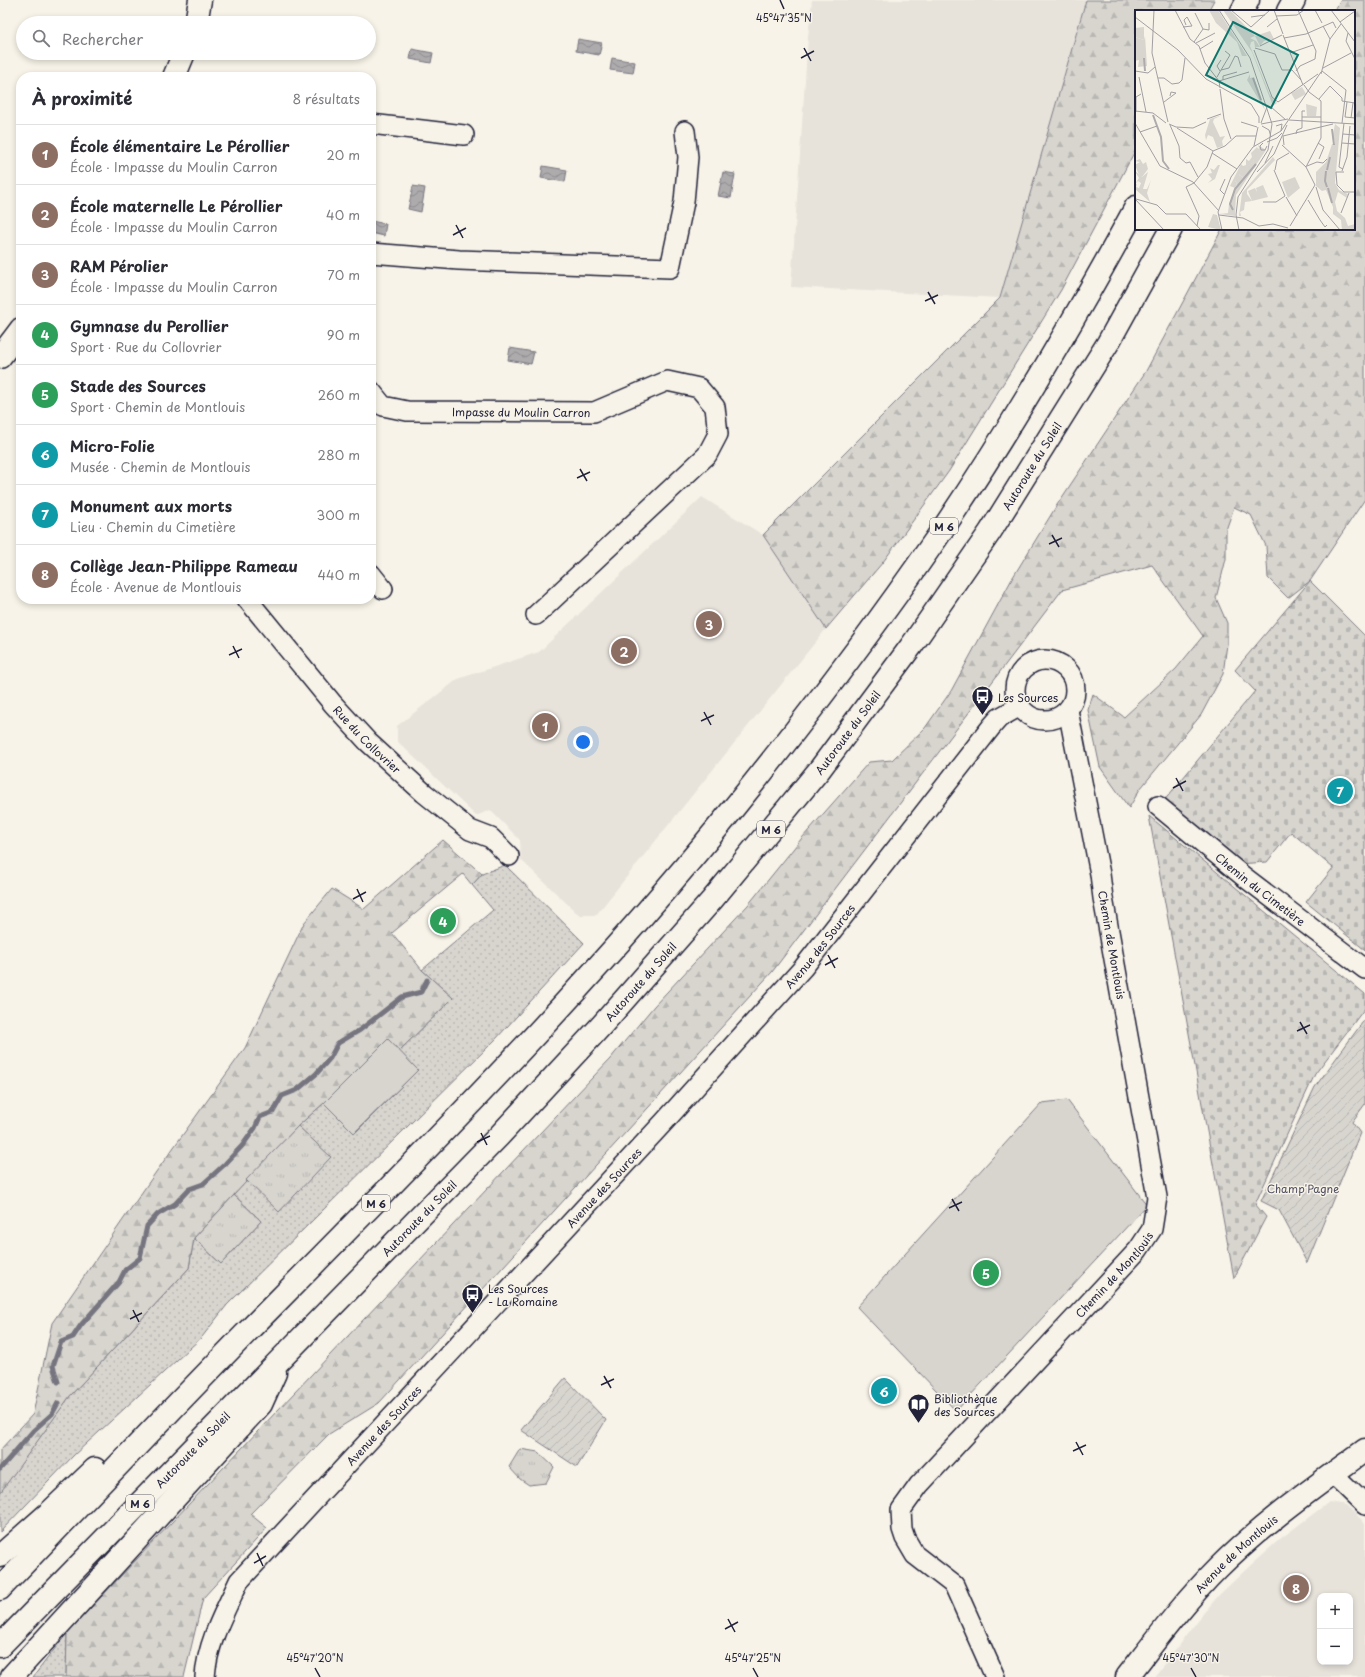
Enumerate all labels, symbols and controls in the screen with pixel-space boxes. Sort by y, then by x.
text: 45°47'35"N [756,10,812,25]
inset map [1135,10,1355,230]
search box [16,16,376,60]
icon: search [30,27,52,49]
text: Rechercher [62,27,143,50]
text: À proximité [32,85,132,111]
text: 8 résultats [293,89,360,108]
text: École élémentaire Le Pérollier [70,134,289,157]
text: 1 [42,145,48,164]
text: 20 m [326,145,360,164]
text: École · Impasse du Moulin Carron [70,157,277,176]
text: École maternelle Le Pérollier [70,194,282,217]
text: 2 [40,205,50,224]
text: 40 m [326,205,360,224]
text: École · Impasse du Moulin Carron [70,217,277,236]
text: RAM Pérolier [70,254,168,277]
text: 3 [41,265,49,284]
text: 70 m [327,265,360,284]
text: École · Impasse du Moulin Carron [70,277,277,296]
text: Gymnase du Perollier [70,314,228,337]
text: 4 [41,325,49,344]
text: 90 m [327,325,360,344]
text: Sport · Rue du Collovrier [70,337,221,356]
text: Stade des Sources [70,374,206,397]
text: 5 [41,385,49,404]
text: 260 m [318,385,360,404]
text: Sport · Chemin de Montlouis [70,397,245,416]
street label: Impasse du Moulin Carron [452,403,591,420]
street label: Autoroute du Soleil [997,419,1065,513]
text: Micro-Folie [70,434,155,457]
text: 6 [40,445,50,464]
text: 280 m [318,445,360,464]
text: Musée · Chemin de Montlouis [70,457,251,476]
text: Monument aux morts [70,494,232,517]
text: 7 [41,505,49,524]
text: 300 m [316,505,360,524]
text: Lieu · Chemin du Cimetière [70,517,236,536]
road number: M 6 [930,518,958,534]
text: Collège Jean-Philippe Rameau [70,554,298,577]
text: 8 [41,565,49,584]
text: 440 m [317,565,360,584]
text: École · Avenue de Montlouis [70,577,241,596]
pin: 3 [696,609,722,639]
pin: 2 [611,636,637,666]
bus stop icon: Les Sources [970,684,996,717]
street label: Autoroute du Soleil [811,687,884,778]
place label: Les Sources [998,689,1058,706]
street label: Rue du Collovrier [330,701,405,777]
pin: 1 [532,711,558,741]
your location [573,732,593,752]
pin: 7 [1327,776,1353,806]
road number: M 6 [757,821,785,837]
street label: Chemin du Cimetière [1212,848,1309,929]
street label: Chemin de Montlouis [1094,889,1130,1001]
street label: Avenue des Sources [780,900,859,992]
pin: 4 [430,906,456,936]
street label: Autoroute du Soleil [601,938,680,1025]
street label: Avenue des Sources [562,1144,645,1231]
street label: Autoroute du Soleil [378,1176,460,1260]
park label: Champ'Pagne [1267,1180,1339,1197]
road number: M 6 [362,1195,390,1211]
street label: Chemin de Montlouis [1071,1228,1157,1321]
pin: 5 [973,1258,999,1288]
place label: Les Sources - La Romaine [488,1280,558,1310]
bus stop icon: Les Sources - La Romaine [459,1281,485,1314]
pin: 6 [871,1376,897,1406]
street label: Avenue des Sources [342,1381,425,1469]
place label: Bibliothèque des Sources [934,1390,998,1420]
library icon: Bibliothèque des Sources [906,1391,932,1424]
street label: Autoroute du Soleil [151,1407,234,1491]
road number: M 6 [126,1495,154,1511]
street label: Avenue de Montlouis [1190,1510,1281,1596]
pin: 8 [1283,1573,1309,1603]
map controls [1317,1593,1353,1665]
button: + [1317,1593,1353,1629]
button: − [1317,1629,1353,1665]
text: 45°47'20"N [286,1650,344,1665]
text: 45°47'25"N [725,1650,781,1665]
text: 45°47'30"N [1163,1650,1220,1665]

